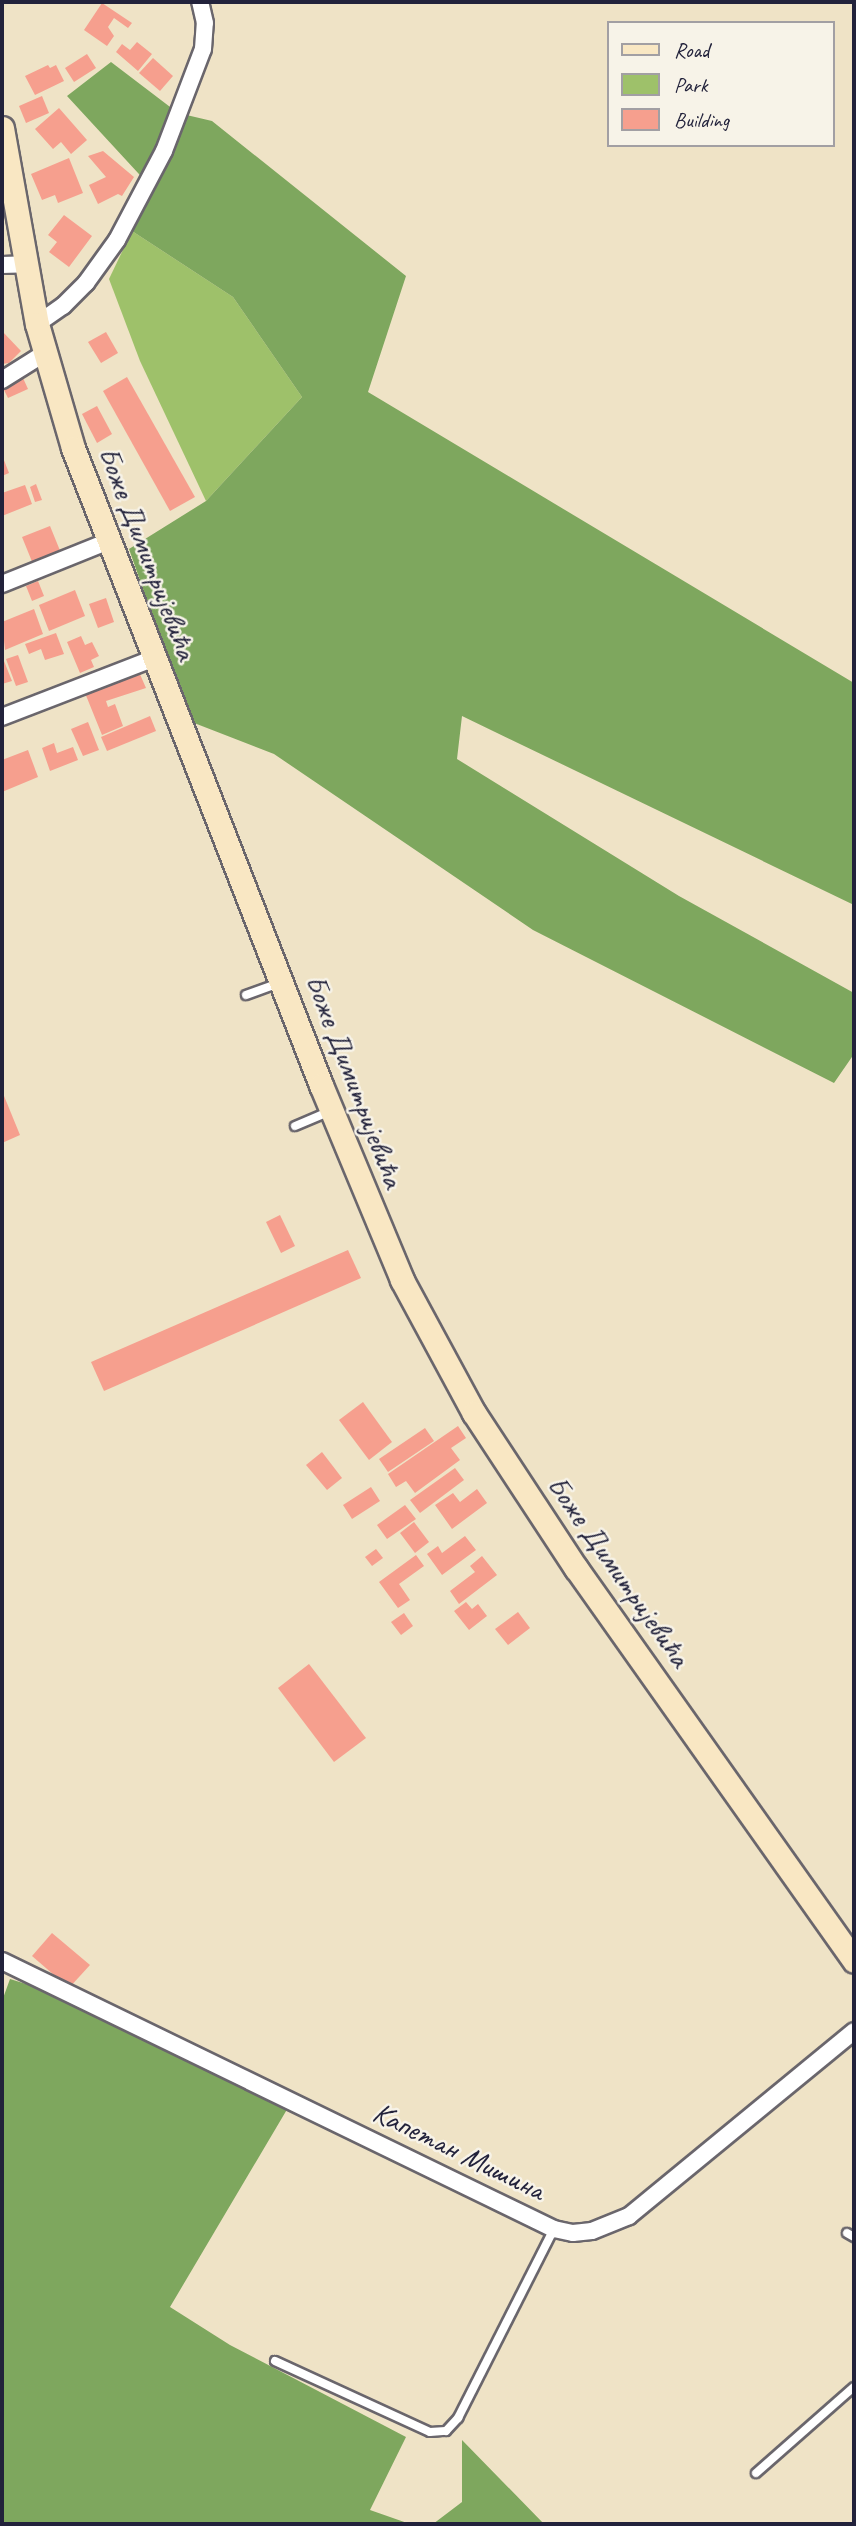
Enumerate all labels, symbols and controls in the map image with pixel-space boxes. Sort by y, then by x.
legend [608,21,835,147]
text: Road [674,37,709,63]
text: Park [674,72,707,98]
text: Building [674,107,729,133]
street label: Боже Димитријевића [91,442,205,664]
street label: Боже Димитријевића [298,970,412,1192]
street label: Боже Димитријевића [540,1469,698,1673]
street label: Капетан Мишина [367,2094,551,2208]

